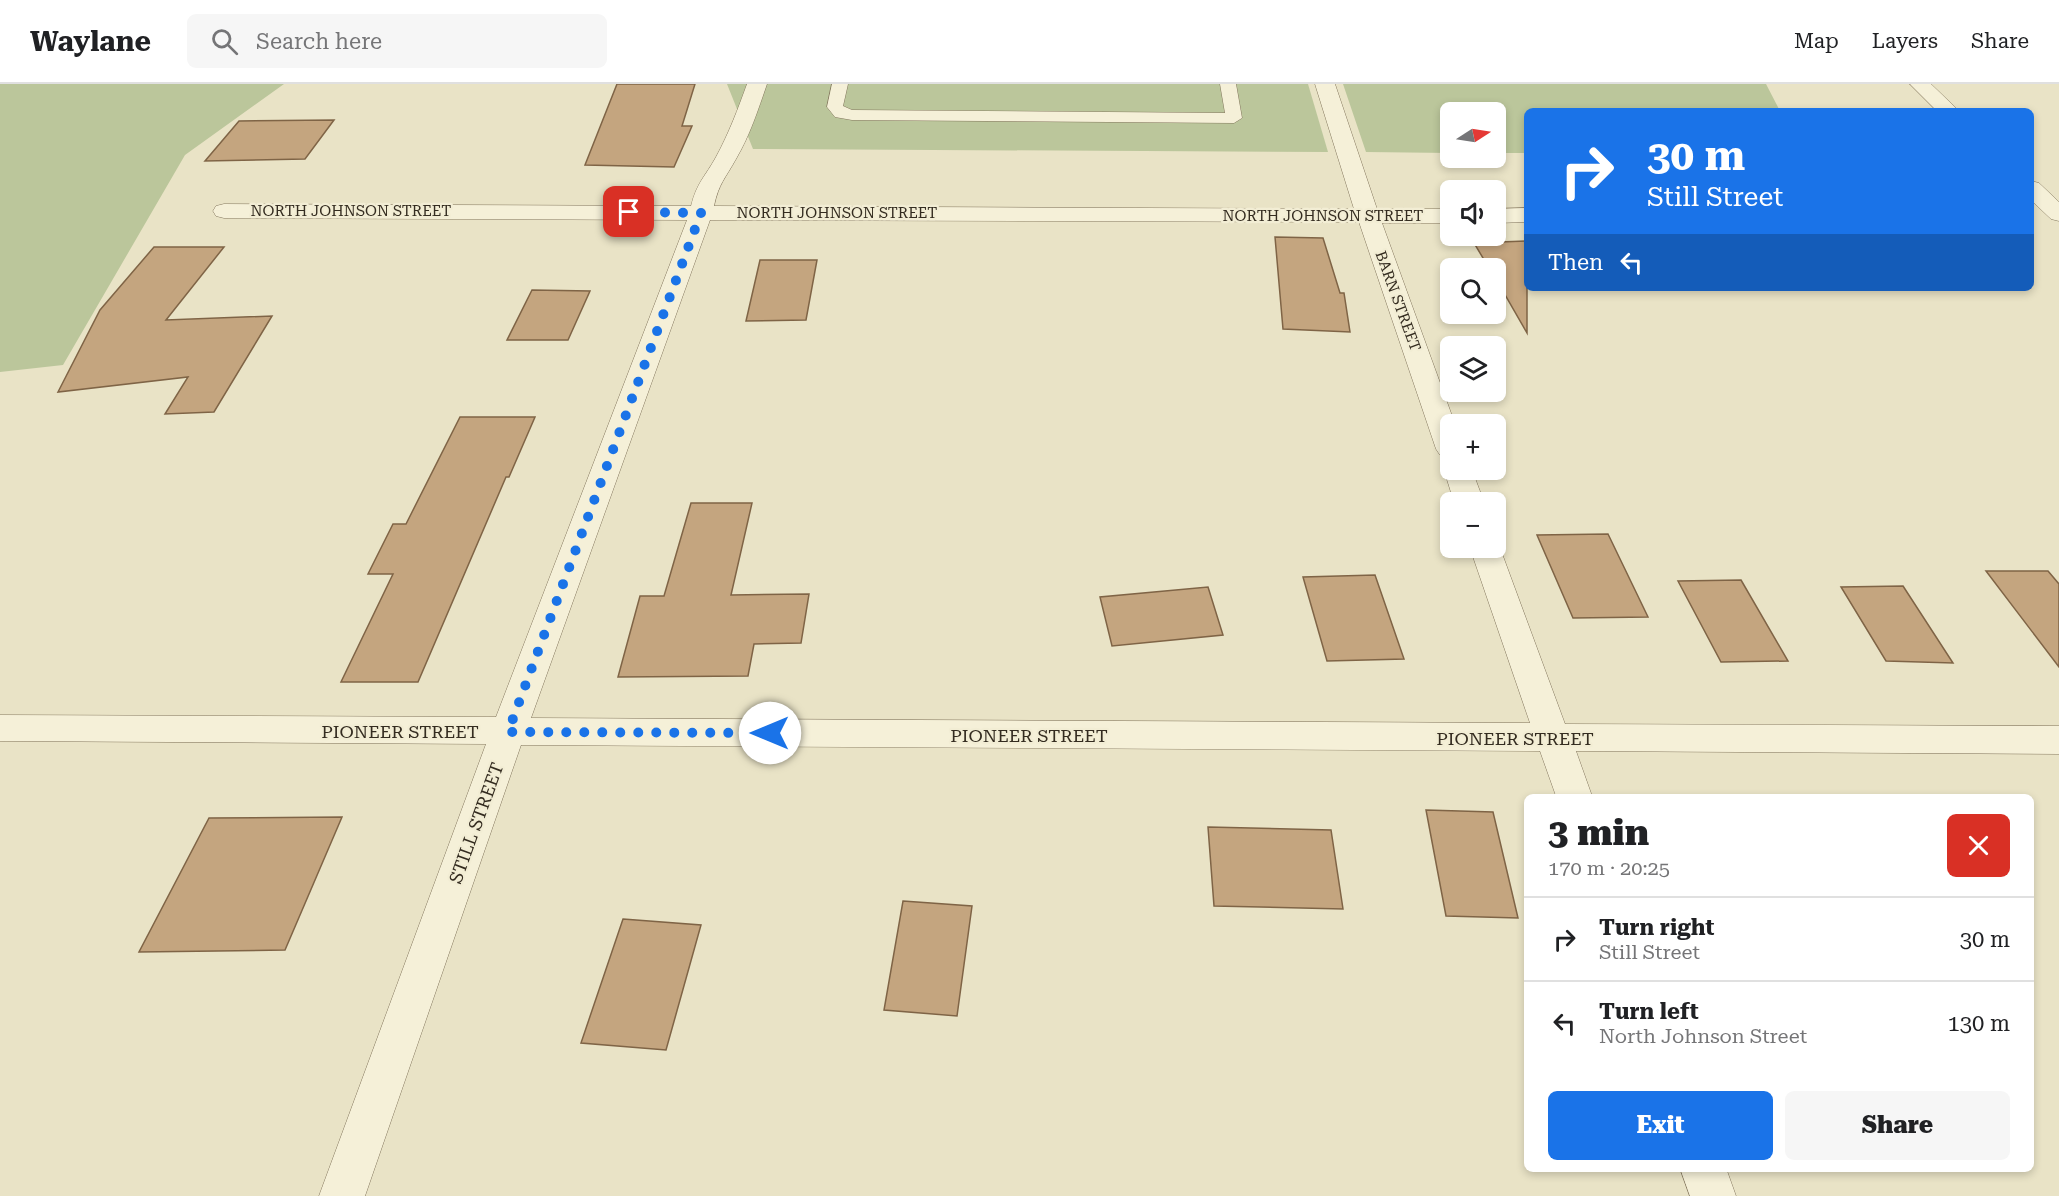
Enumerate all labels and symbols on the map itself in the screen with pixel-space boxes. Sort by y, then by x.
north arrow [1440,102,1506,168]
pin [603,186,654,237]
street label: NORTH JOHNSON STREET [251,202,451,220]
street label: NORTH JOHNSON STREET [737,204,937,222]
street label: NORTH JOHNSON STREET [1223,207,1423,225]
street label: BARN STREET [1372,248,1424,354]
position arrow [738,701,802,765]
street label: PIONEER STREET [321,721,479,742]
street label: PIONEER STREET [950,725,1108,746]
street label: PIONEER STREET [1436,728,1594,749]
street label: STILL STREET [444,760,508,886]

